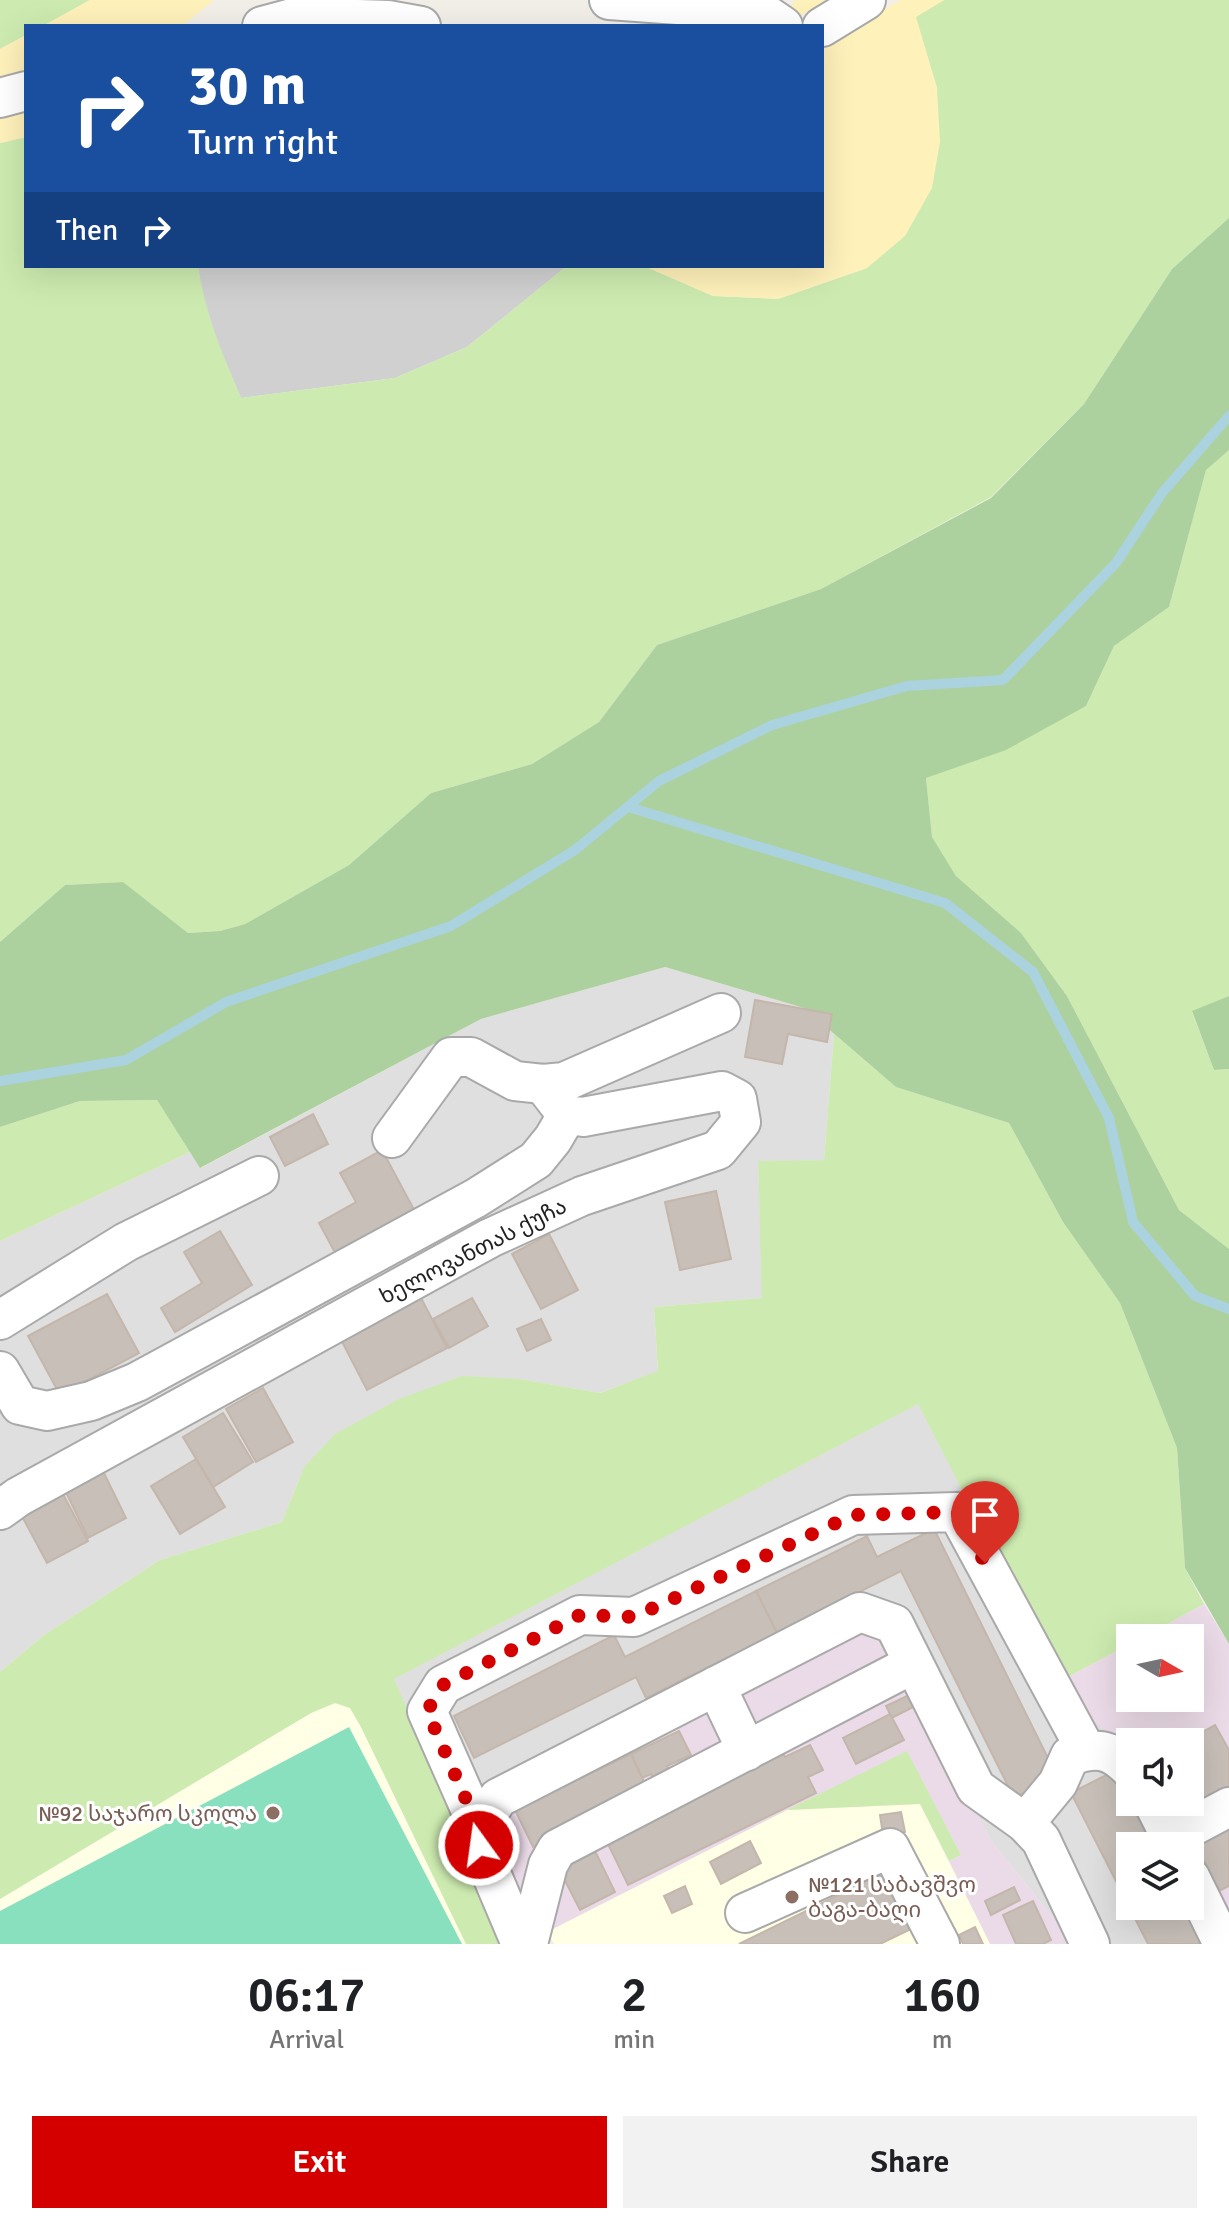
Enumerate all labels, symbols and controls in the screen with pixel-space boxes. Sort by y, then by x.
text: 30 m [188,51,306,120]
icon: right [56,56,160,160]
text: Turn right [188,120,338,165]
icon: right [134,208,178,252]
text: Then [56,212,118,249]
street label: ხელოვანთას ქუჩა [375,1192,571,1310]
pin [951,1481,1019,1563]
icon: arrive [963,1493,1007,1537]
north arrow [1116,1624,1204,1712]
map controls [1116,1624,1204,1920]
button: sound [1116,1728,1204,1816]
place label: №92 საჯარო სკოლა [38,1800,257,1827]
position arrow [437,1803,521,1887]
marker: №92 საჯარო სკოლა [264,1804,282,1822]
button: layers [1116,1832,1204,1920]
place label: №121 საბავშვო ბაგა-ბაღი [808,1871,976,1923]
marker: №121 საბავშვო ბაგა-ბაღი [783,1888,801,1906]
text: 06:17 [248,1966,365,2025]
text: 2 [621,1966,647,2025]
text: 160 [903,1966,981,2025]
text: Arrival [269,2024,344,2056]
text: min [613,2024,655,2056]
text: m [932,2024,952,2056]
button: Exit [32,2116,607,2208]
button: Share [623,2116,1197,2208]

